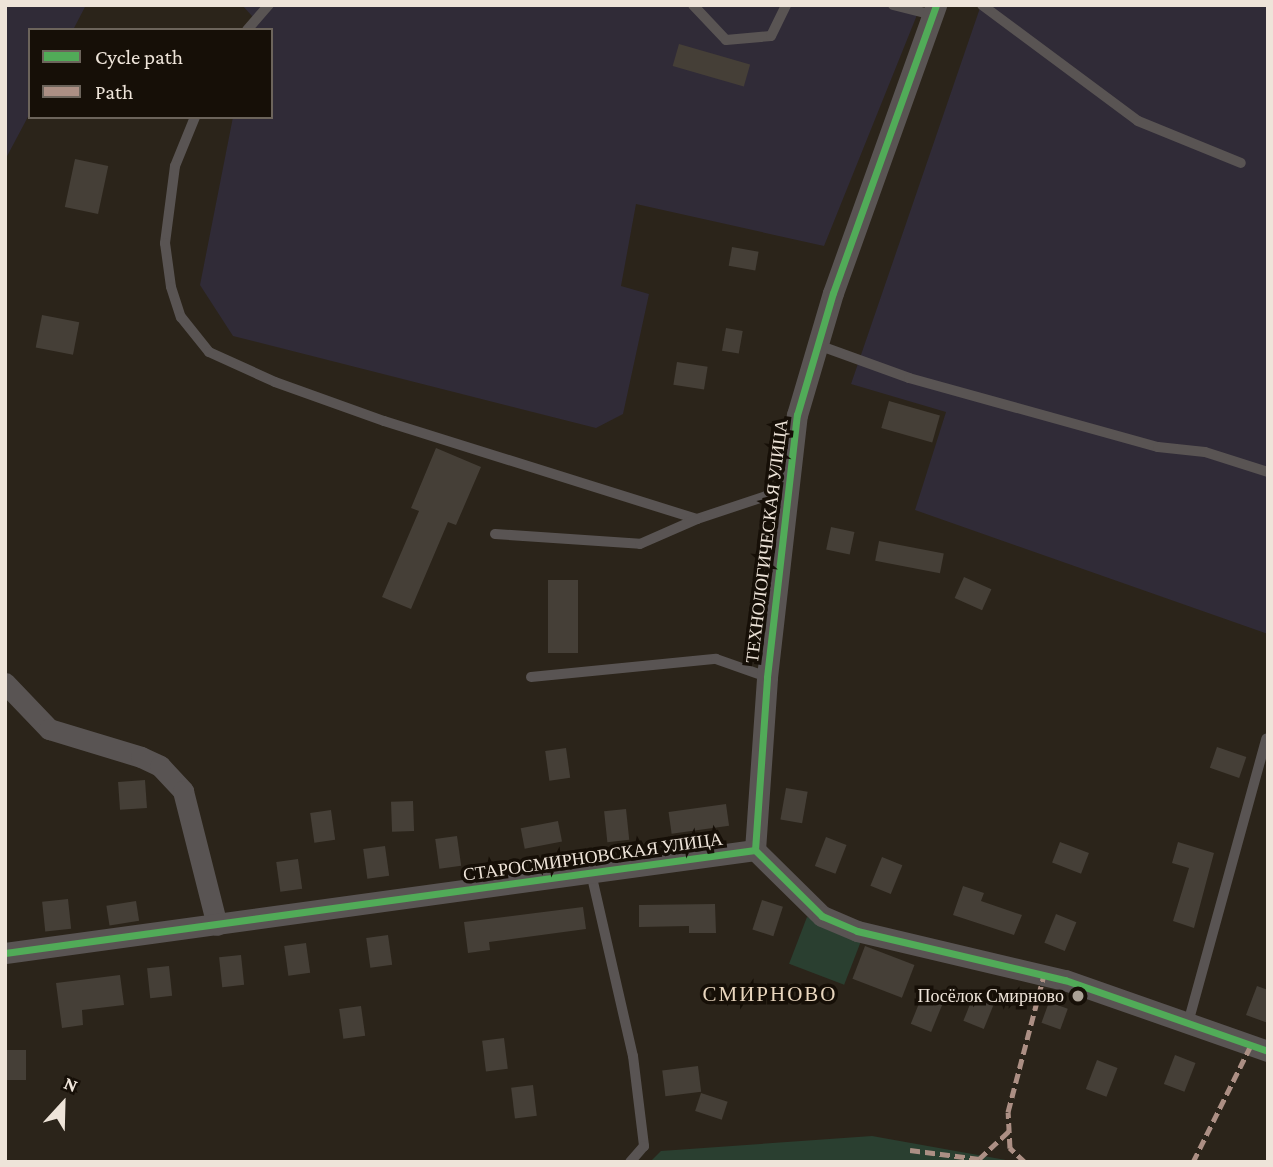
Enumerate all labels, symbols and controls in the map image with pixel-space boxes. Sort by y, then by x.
legend [28,28,273,119]
text: Cycle path [95,45,183,69]
text: Path [95,80,133,104]
street label: ТЕХНОЛОГИЧЕСКАЯ УЛИЦА [741,418,793,664]
street label: СТАРОСМИРНОВСКАЯ УЛИЦА [462,828,724,886]
district label: СМИРНОВО [703,981,837,1007]
place label: Посёлок Смирново [917,985,1064,1007]
marker: Посёлок Смирново [1070,988,1086,1004]
north arrow [28,1069,98,1139]
text: N [61,1072,81,1096]

